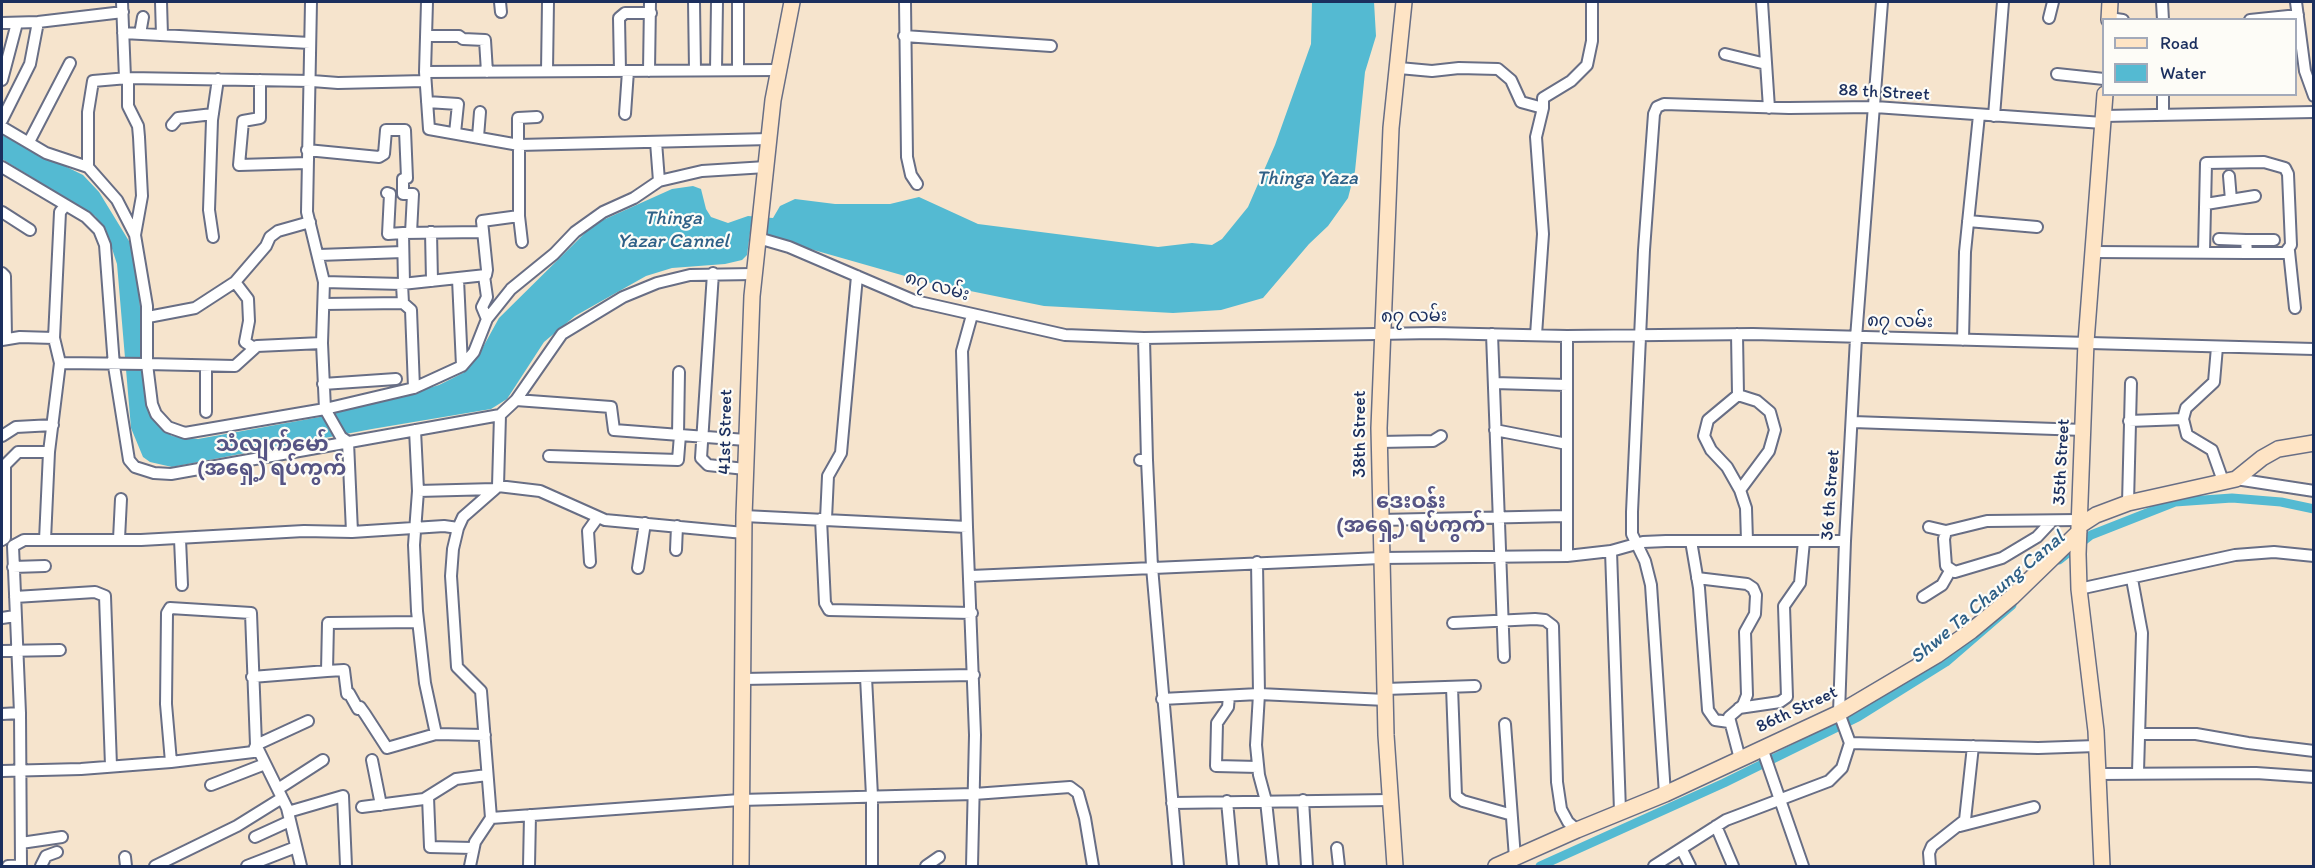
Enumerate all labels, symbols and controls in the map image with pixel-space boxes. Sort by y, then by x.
legend [2102,18,2297,96]
text: Road [2160,32,2199,54]
text: Water [2160,62,2206,84]
street label: 88 th Street [1838,80,1930,106]
water label: Thinga Yaza [1256,167,1358,191]
water label: Thinga Yazar Cannel [617,207,729,254]
street label: ၈၇ လမ်း [902,268,972,306]
street label: ၈၇ လမ်း [1381,306,1447,328]
street label: ၈၇ လမ်း [1867,311,1933,333]
street label: 41st Street [714,389,738,475]
street label: 38th Street [1349,390,1371,478]
street label: 35th Street [2049,418,2075,506]
district label: သံလျက်မော် (အရှေ့) ရပ်ကွက် [198,433,346,483]
street label: 36 th Street [1817,449,1845,541]
district label: ဒေးဝန်း (အရှေ့) ရပ်ကွက် [1337,490,1485,540]
water label: Shwe Ta Chaung Canal [1906,526,2070,670]
street label: 86th Street [1753,682,1841,738]

